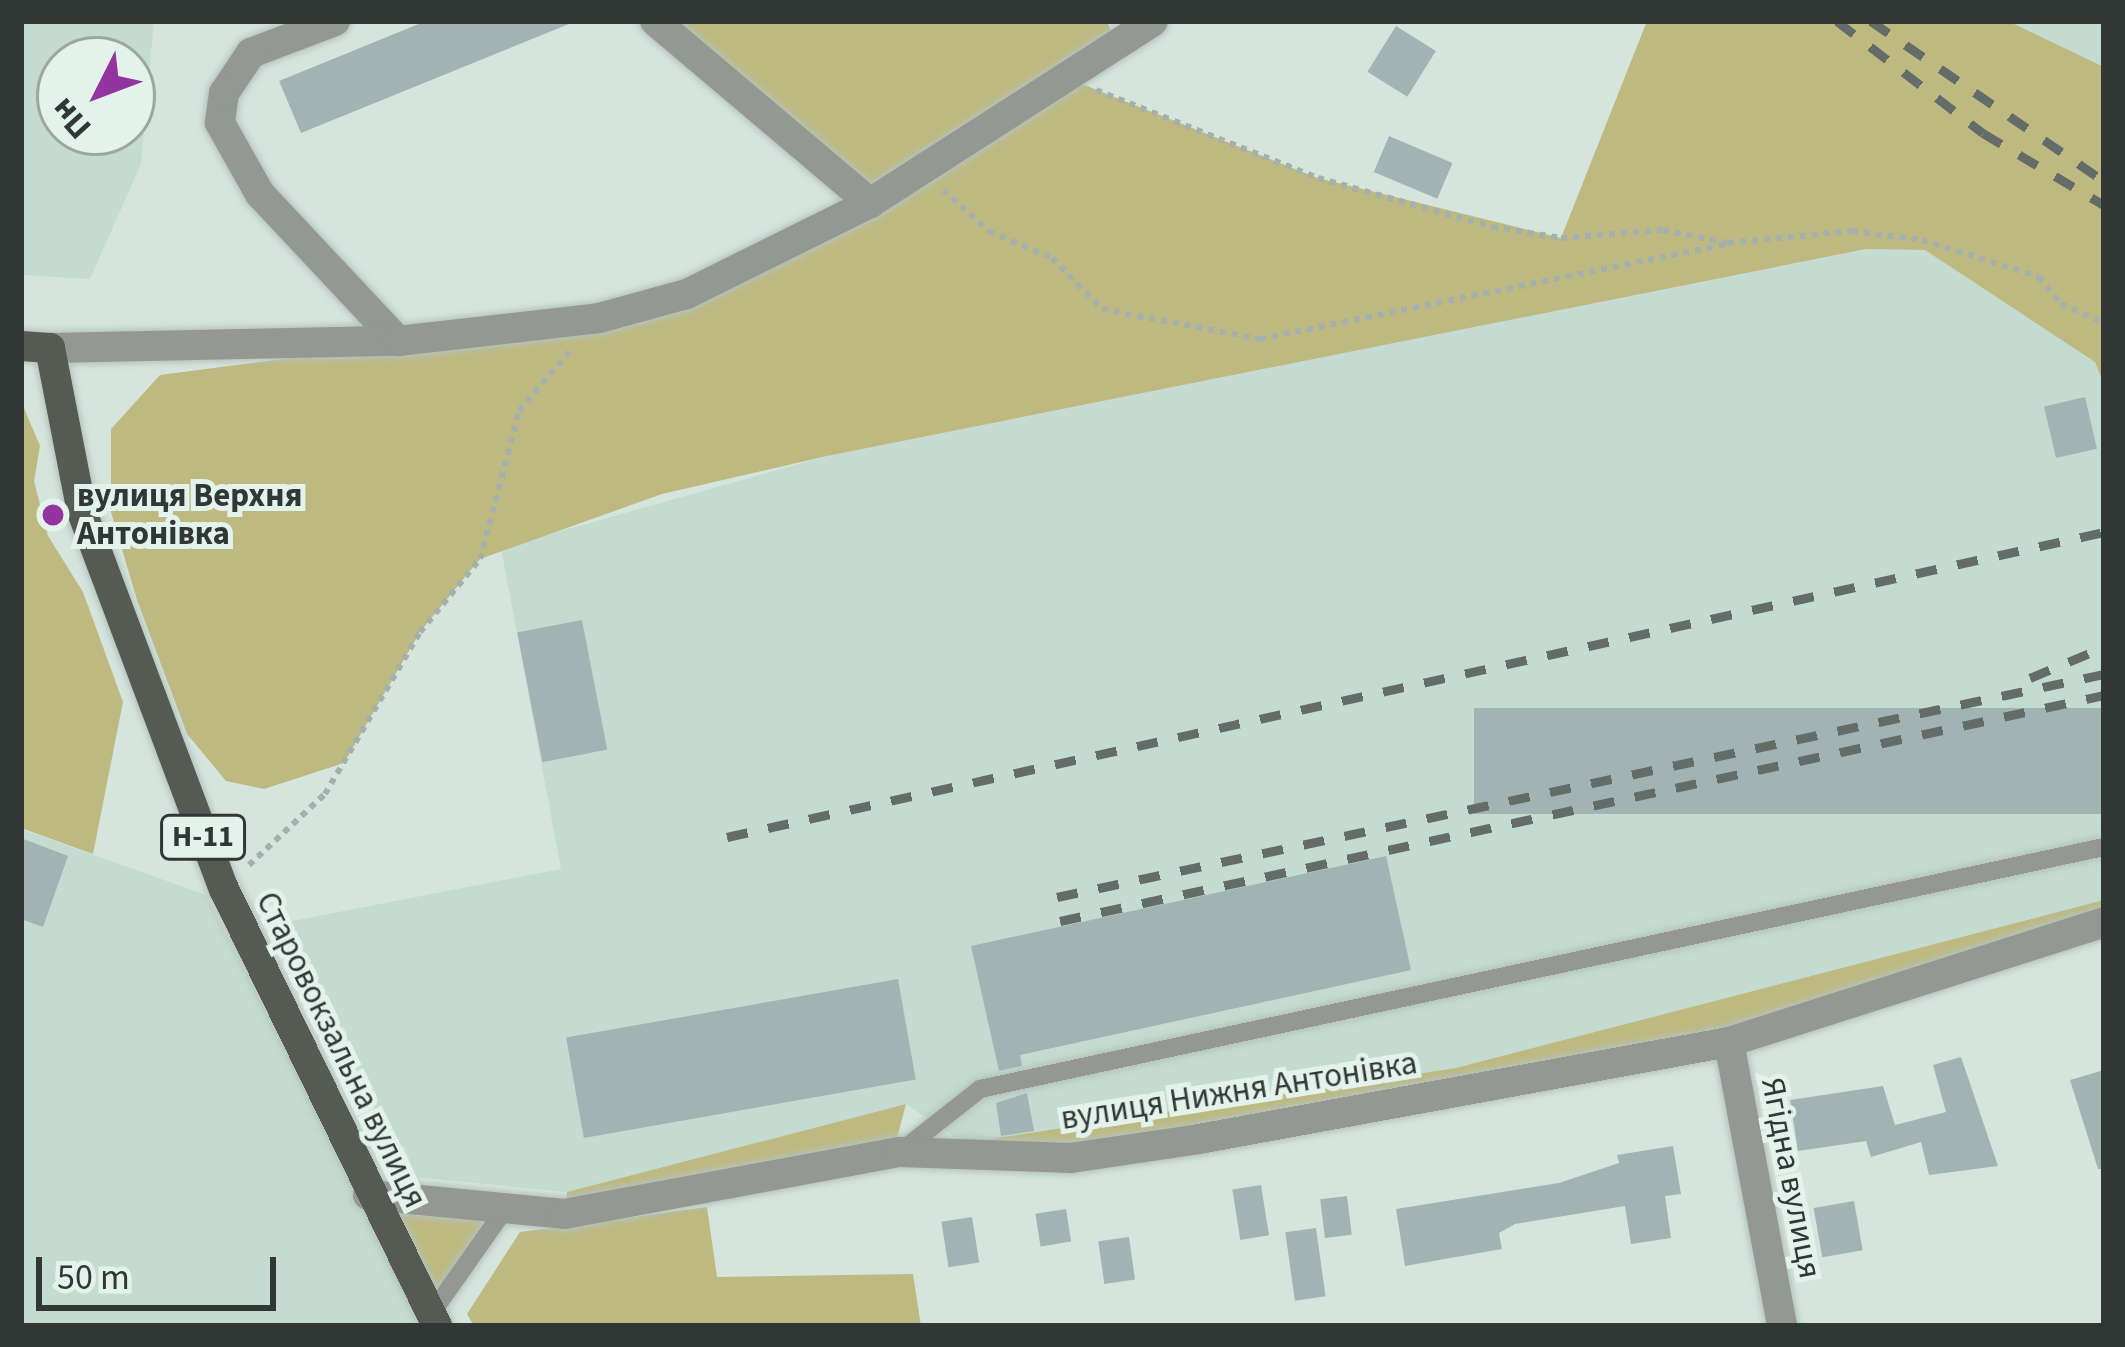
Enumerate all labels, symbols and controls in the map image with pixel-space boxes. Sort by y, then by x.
north arrow [36,36,156,156]
text: Пн [40,87,102,149]
place label: вулиця Верхня Антонівка [77,476,302,554]
marker: вулиця Верхня Антонівка [40,502,66,528]
road number: Н-11 [158,813,248,861]
street label: Старовокзальна вулиця [247,885,435,1215]
street label: вулиця Нижня Антонівка [1058,1043,1420,1139]
street label: Ягідна вулиця [1752,1074,1830,1282]
scale bar [42,1233,282,1307]
text: 50 m [57,1252,130,1303]

